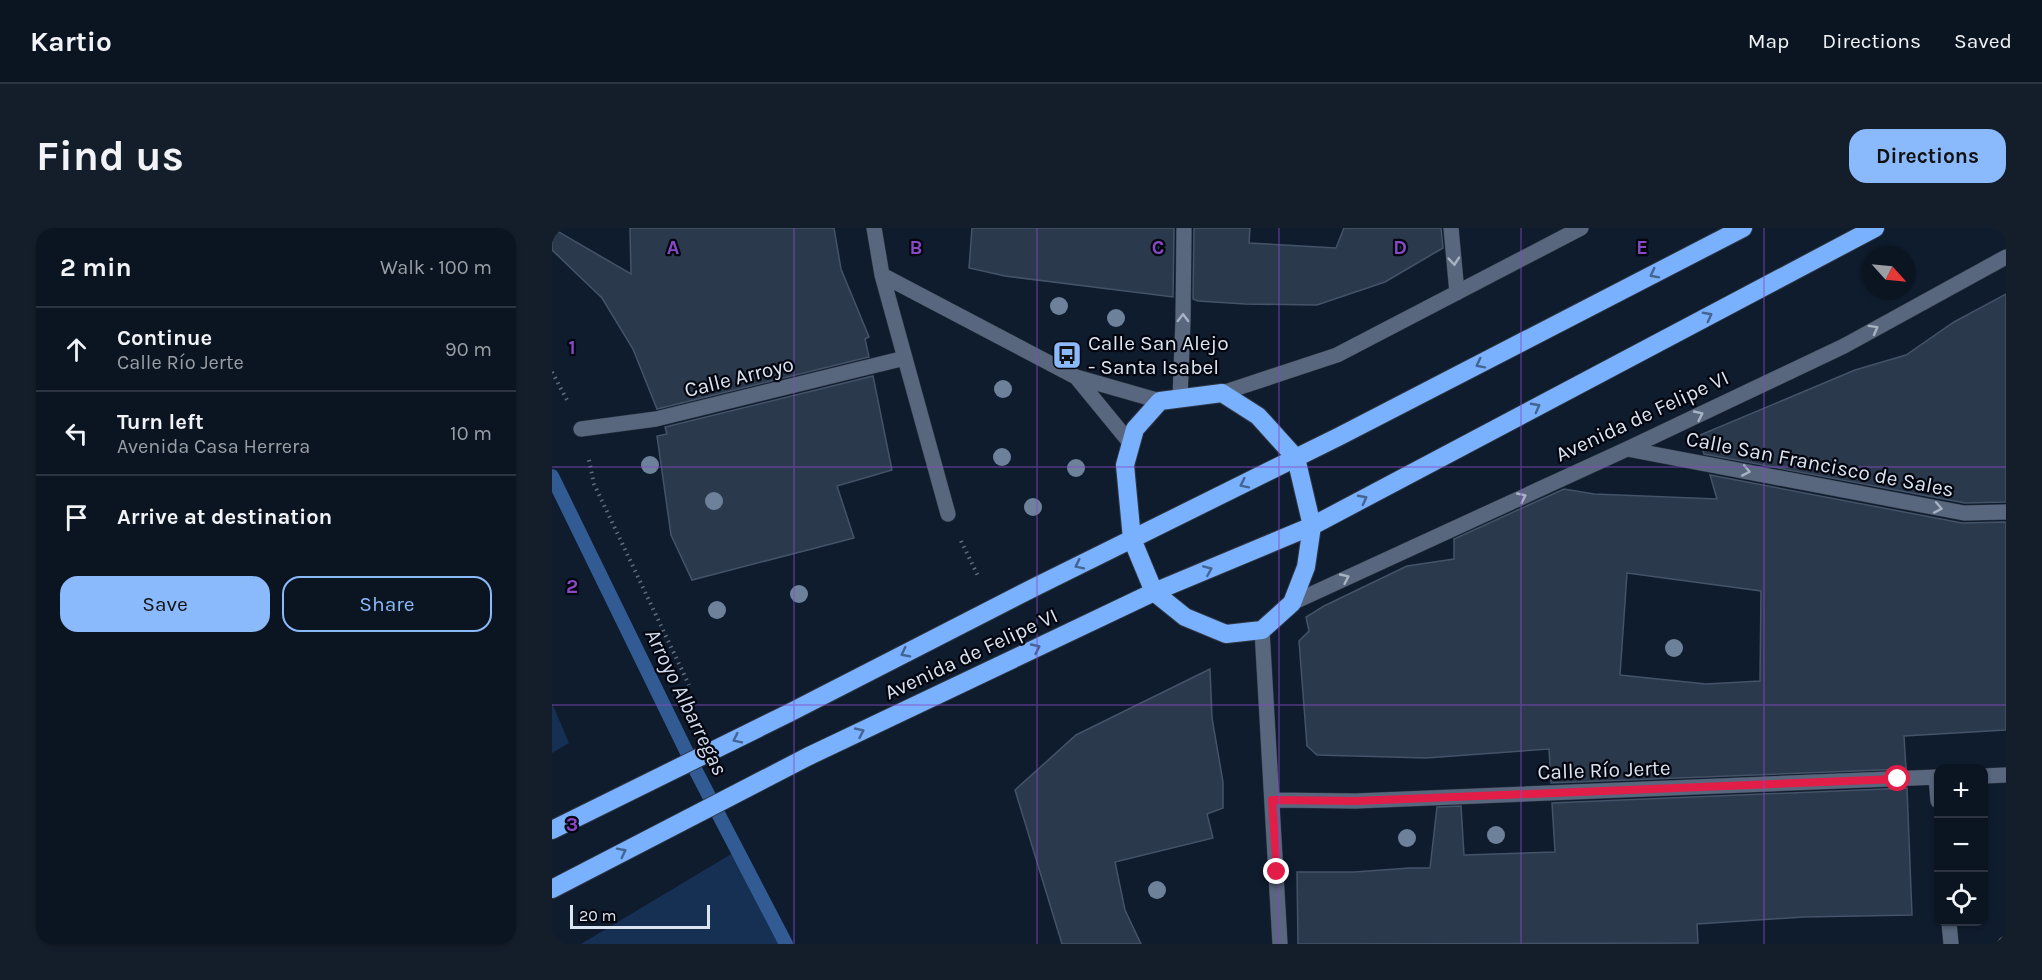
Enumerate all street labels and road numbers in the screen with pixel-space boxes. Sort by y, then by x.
street label: Calle Arroyo [682,352,796,402]
street label: Avenida de Felipe VI [1552,365,1732,467]
street label: Calle San Francisco de Sales [1684,426,1956,502]
street label: Avenida de Felipe VI [881,603,1061,705]
street label: Calle Río Jerte [1537,756,1671,784]

